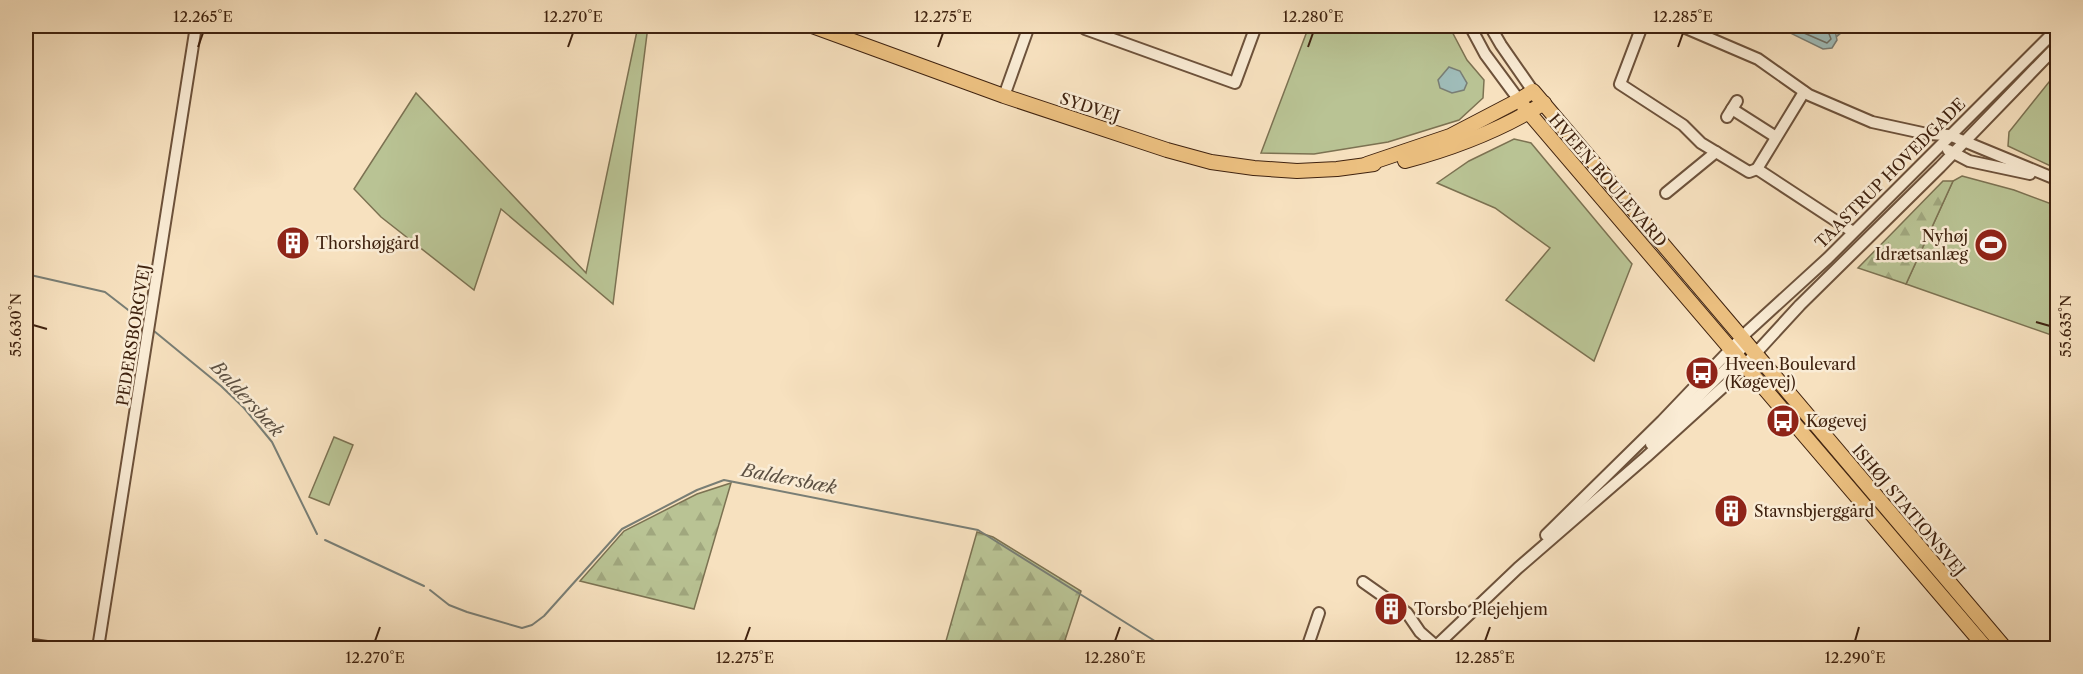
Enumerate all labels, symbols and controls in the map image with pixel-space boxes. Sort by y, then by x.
text: 12.265°E [173,7,233,26]
text: 12.270°E [543,7,603,26]
text: 12.275°E [914,7,972,26]
text: 12.280°E [1282,7,1344,26]
text: 12.285°E [1653,7,1713,26]
street label: SYDVEJ [1058,88,1123,126]
street label: TAASTRUP HOVEDGADE [1811,94,1969,252]
street label: HVEEN BOULEVARD [1545,109,1671,251]
building icon: Thorshøjgård [275,225,311,261]
place label: Nyhøj Idrætsanlæg [1875,226,1969,264]
sports icon: Nyhøj Idrætsanlæg [1973,227,2009,263]
place label: Thorshøjgård [316,233,419,253]
street label: PEDERSBORGVEJ [112,262,154,407]
text: 55.630°N [6,293,25,357]
text: 55.635°N [2056,295,2075,357]
place label: Hveen Boulevard (Køgevej) [1725,354,1856,392]
water label: Baldersbæk [205,355,288,442]
bus stop icon: Hveen Boulevard (Køgevej) [1684,355,1720,391]
bus stop icon: Køgevej [1765,403,1801,439]
place label: Køgevej [1806,411,1867,431]
street label: ISHØJ STATIONSVEJ [1848,440,1970,580]
water label: Baldersbæk [738,459,839,499]
building icon: Stavnsbjerggård [1713,493,1749,529]
place label: Stavnsbjerggård [1754,501,1874,521]
building icon: Torsbo Plejehjem [1373,591,1409,627]
place label: Torsbo Plejehjem [1414,599,1548,619]
text: 12.270°E [345,648,405,667]
text: 12.275°E [716,648,774,667]
text: 12.280°E [1084,648,1146,667]
text: 12.285°E [1455,648,1515,667]
text: 12.290°E [1824,648,1886,667]

